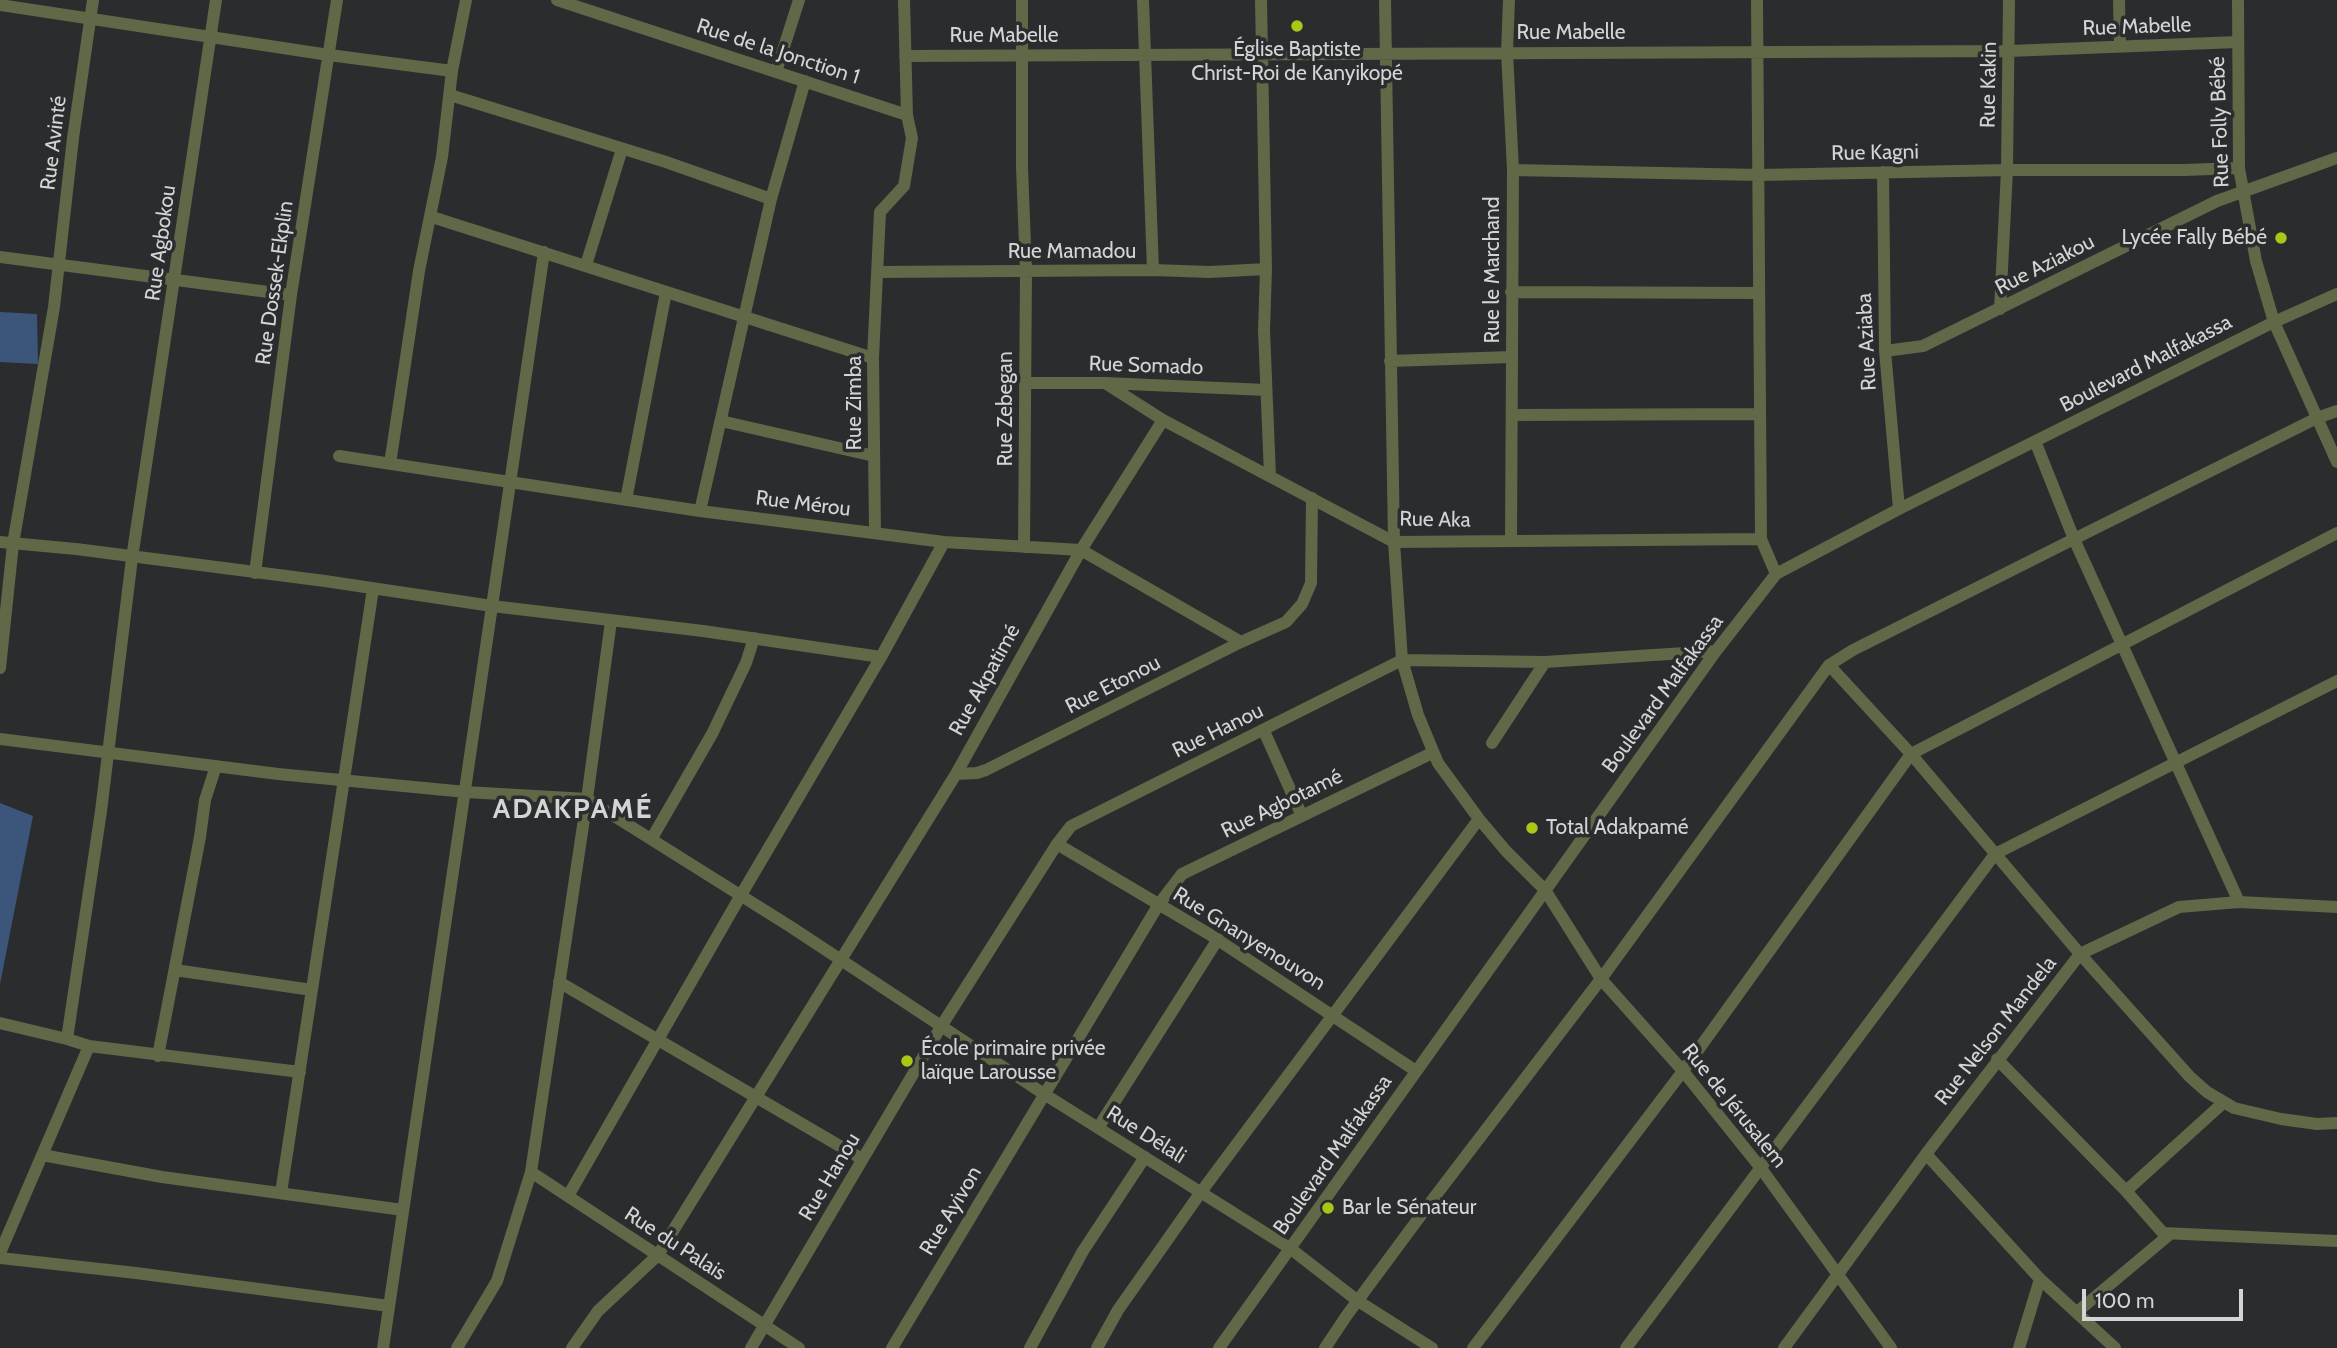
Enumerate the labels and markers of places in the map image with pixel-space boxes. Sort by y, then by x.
marker: Église Baptiste Christ-Roi de Kanyikopé [1289,18,1305,34]
place label: Église Baptiste Christ-Roi de Kanyikopé [1191,37,1403,87]
place label: Lycée Fally Bébé [2121,225,2267,251]
marker: Lycée Fally Bébé [2273,230,2289,246]
place label: Total Adakpamé [1546,815,1689,841]
marker: Total Adakpamé [1524,820,1540,836]
place label: École primaire privée laïque Larousse [921,1036,1106,1086]
marker: École primaire privée laïque Larousse [899,1053,915,1069]
place label: Bar le Sénateur [1342,1195,1476,1221]
marker: Bar le Sénateur [1320,1200,1336,1216]

